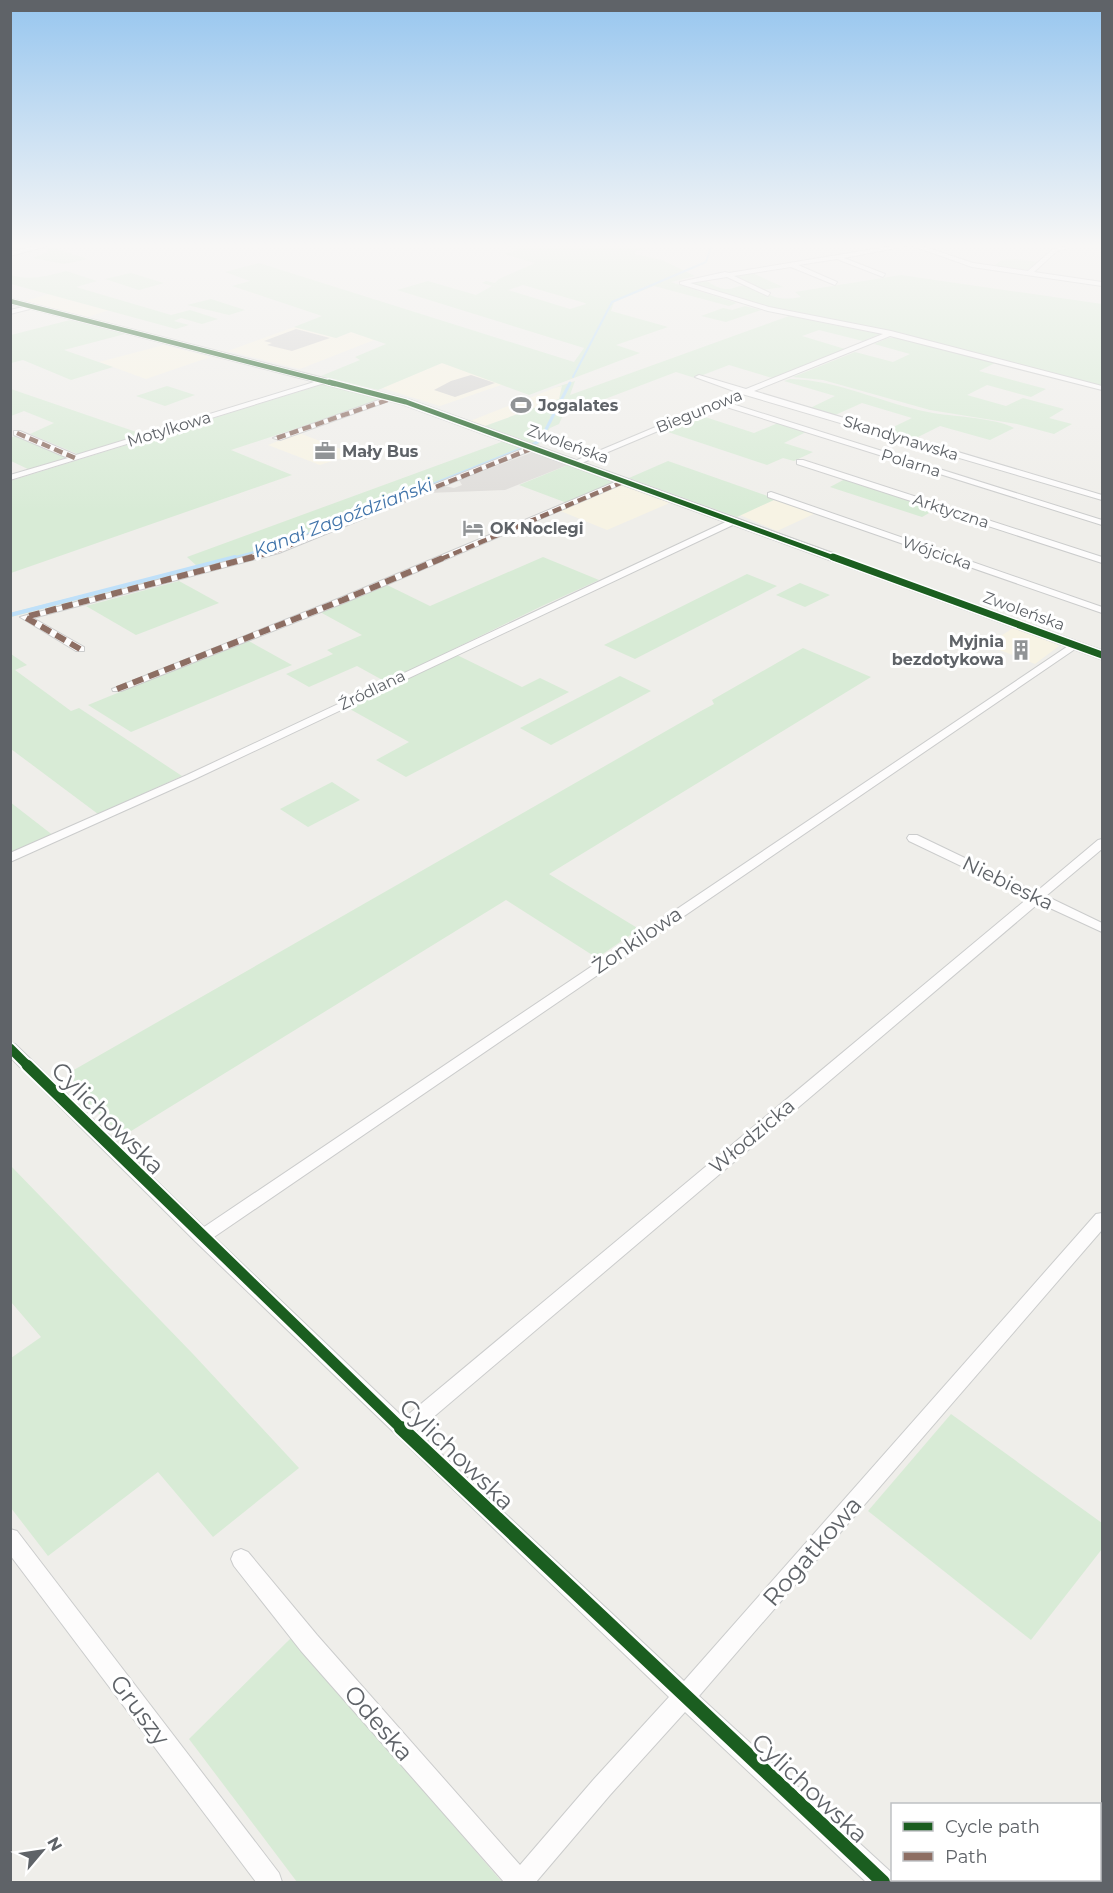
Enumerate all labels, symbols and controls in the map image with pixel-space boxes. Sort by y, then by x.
street label: Biegunowa [653,385,745,437]
sports icon: Jogalates [509,393,533,417]
place label: Jogalates [537,396,619,415]
street label: Motylkowa [125,407,213,451]
street label: Skandynawska [841,411,961,465]
street label: Zwoleńska [525,420,611,468]
office icon: Mały Bus [313,439,337,463]
place label: Mały Bus [342,442,419,461]
street label: Polarna [879,445,943,481]
water label: Kanał Zagoździański [250,474,436,562]
street label: Arktyczna [910,490,992,532]
hotel icon: OK Noclegi [461,516,485,540]
place label: OK Noclegi [490,519,584,538]
street label: Wójcicka [900,532,974,574]
street label: Zwoleńska [981,587,1067,635]
place label: Myjnia bezdotykowa [892,632,1004,669]
building icon: Myjnia bezdotykowa [1009,638,1033,662]
street label: Źródlana [336,666,408,714]
street label: Niebieska [959,851,1057,915]
street label: Żonkilowa [588,901,686,979]
street label: Cylichowska [45,1055,171,1181]
street label: Włodzicka [704,1093,800,1179]
street label: Cylichowska [394,1392,520,1516]
street label: Rogatkowa [756,1490,868,1612]
street label: Gruszy [104,1669,176,1751]
street label: Odeska [338,1679,420,1767]
street label: Cylichowska [746,1727,874,1849]
legend [891,1803,1101,1881]
text: Cycle path [945,1816,1040,1838]
north arrow [12,1821,72,1881]
text: N [43,1834,66,1854]
text: Path [945,1846,988,1868]

